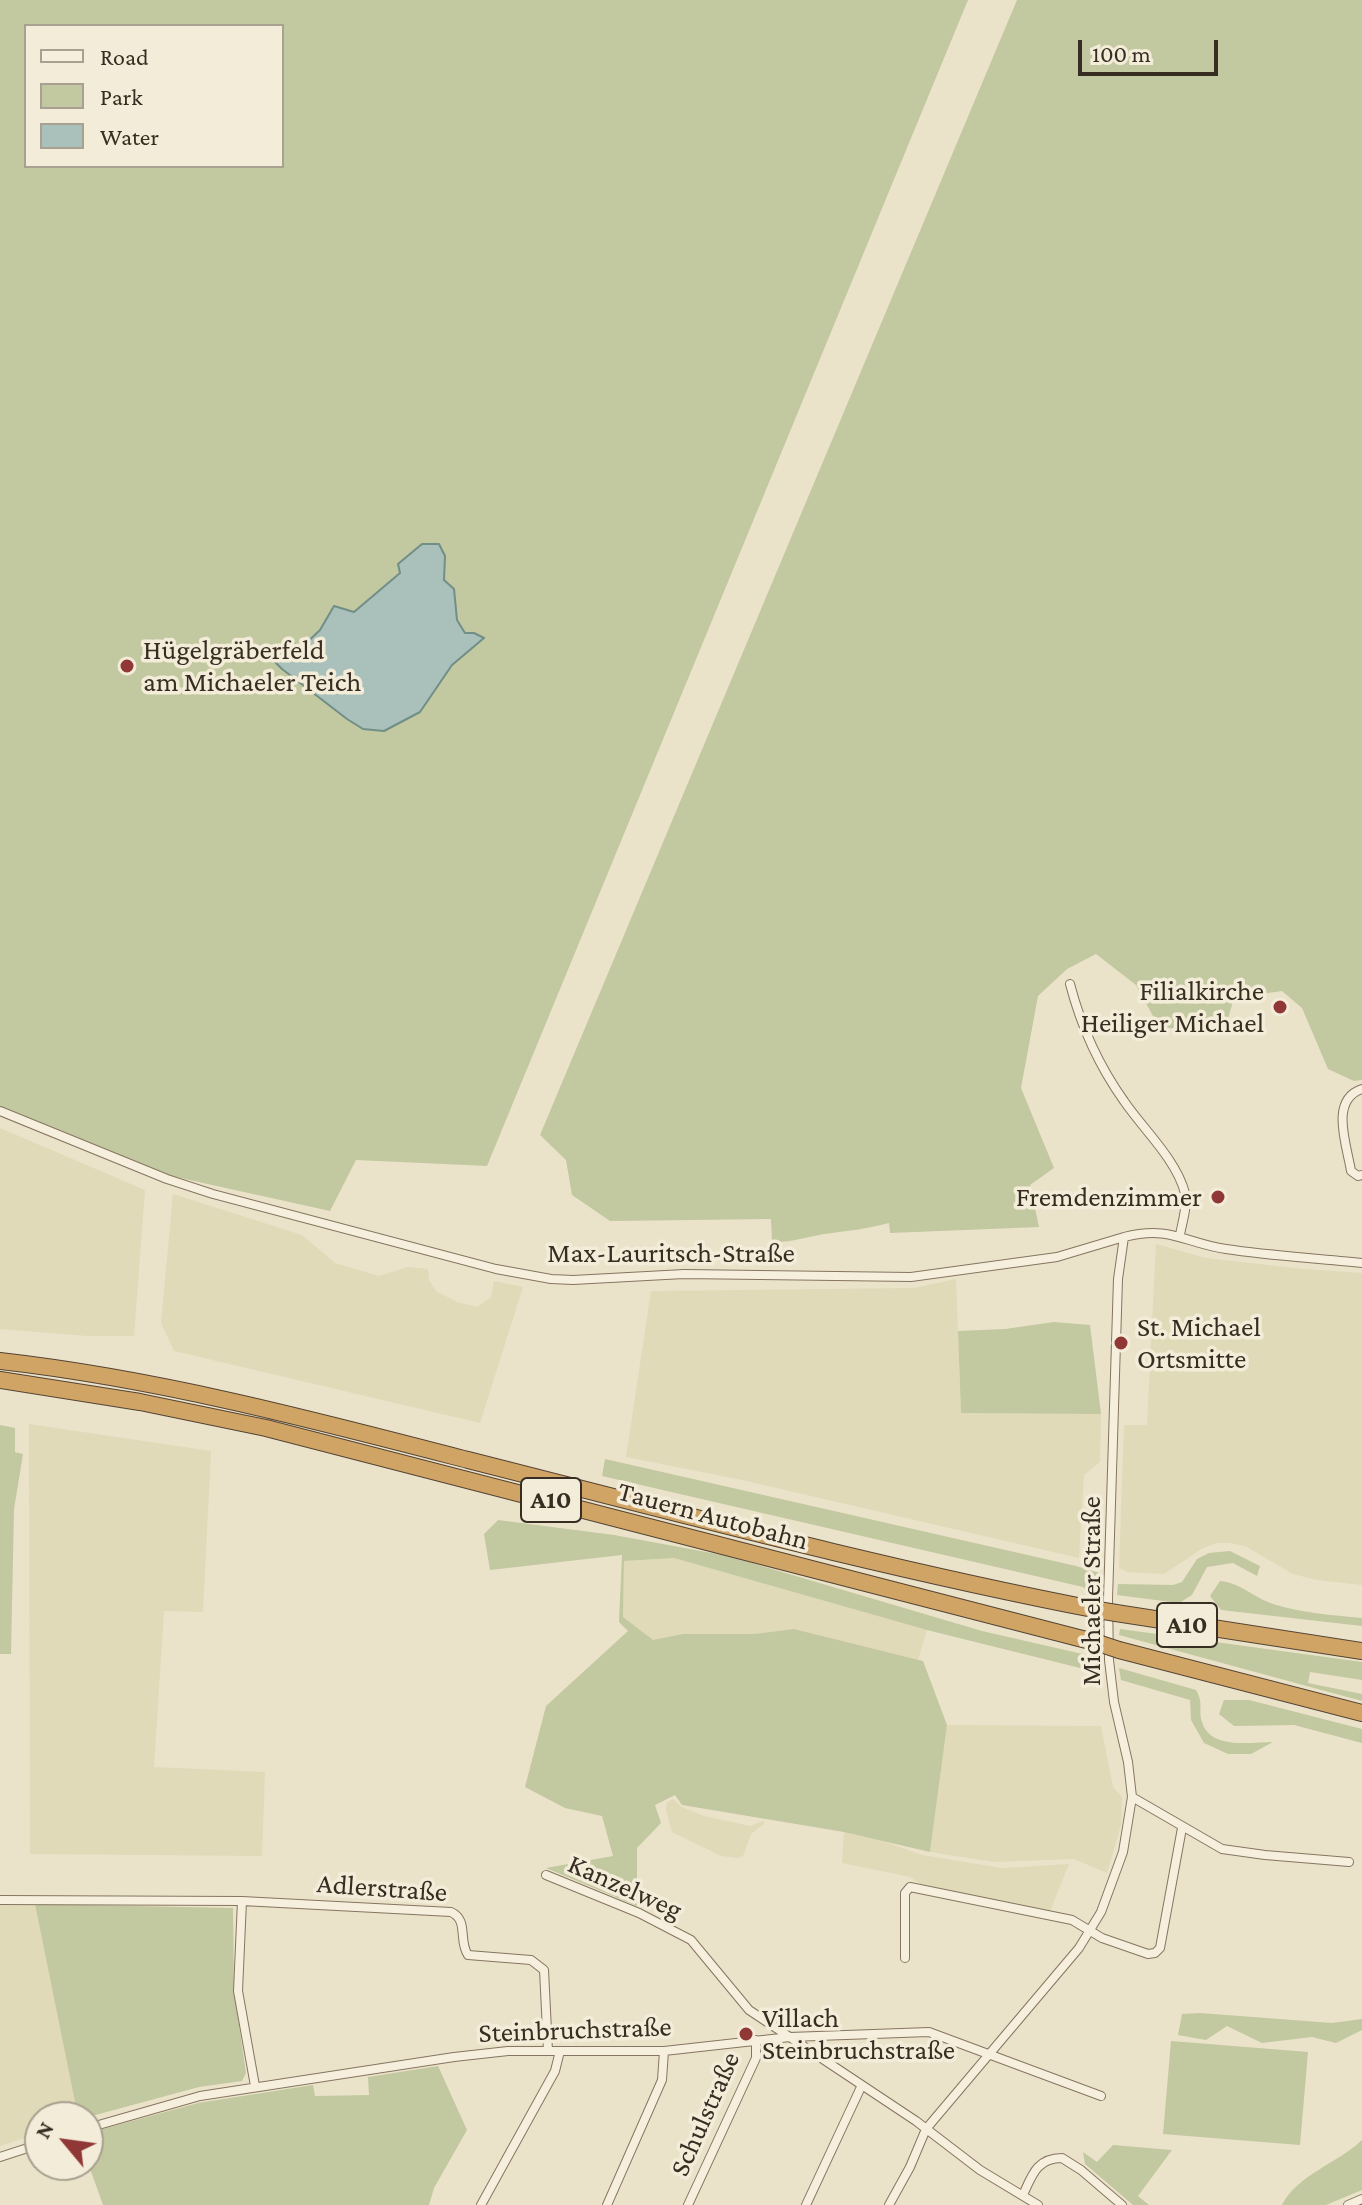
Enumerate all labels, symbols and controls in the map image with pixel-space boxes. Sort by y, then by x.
legend [24,24,284,168]
scale bar [1082,24,1222,74]
text: 100 m [1092,40,1151,67]
text: Road [100,43,149,70]
text: Park [100,83,143,110]
text: Water [100,123,159,150]
place label: Hügelgräberfeld am Michaeler Teich [143,633,361,699]
marker: Hügelgräberfeld am Michaeler Teich [118,657,136,675]
place label: Filialkirche Heiliger Michael [1081,974,1264,1040]
marker: Filialkirche Heiliger Michael [1271,998,1289,1016]
place label: Fremdenzimmer [1016,1180,1202,1214]
marker: Fremdenzimmer [1209,1188,1227,1206]
street label: Max-Lauritsch-Straße [547,1236,795,1270]
place label: St. Michael Ortsmitte [1137,1310,1261,1376]
marker: St. Michael Ortsmitte [1112,1334,1130,1352]
street label: Tauern Autobahn [614,1474,812,1558]
road number: A10 [521,1478,581,1522]
street label: Michaeler Straße [1074,1496,1108,1686]
road number: A10 [1157,1603,1217,1647]
street label: Kanzelweg [563,1847,687,1927]
street label: Adlerstraße [316,1867,448,1909]
place label: Villach Steinbruchstraße [762,2001,955,2067]
street label: Steinbruchstraße [478,2010,672,2050]
marker: Villach Steinbruchstraße [737,2025,755,2043]
street label: Schulstraße [663,2047,747,2181]
north arrow [24,2101,104,2181]
text: N [30,2117,59,2143]

